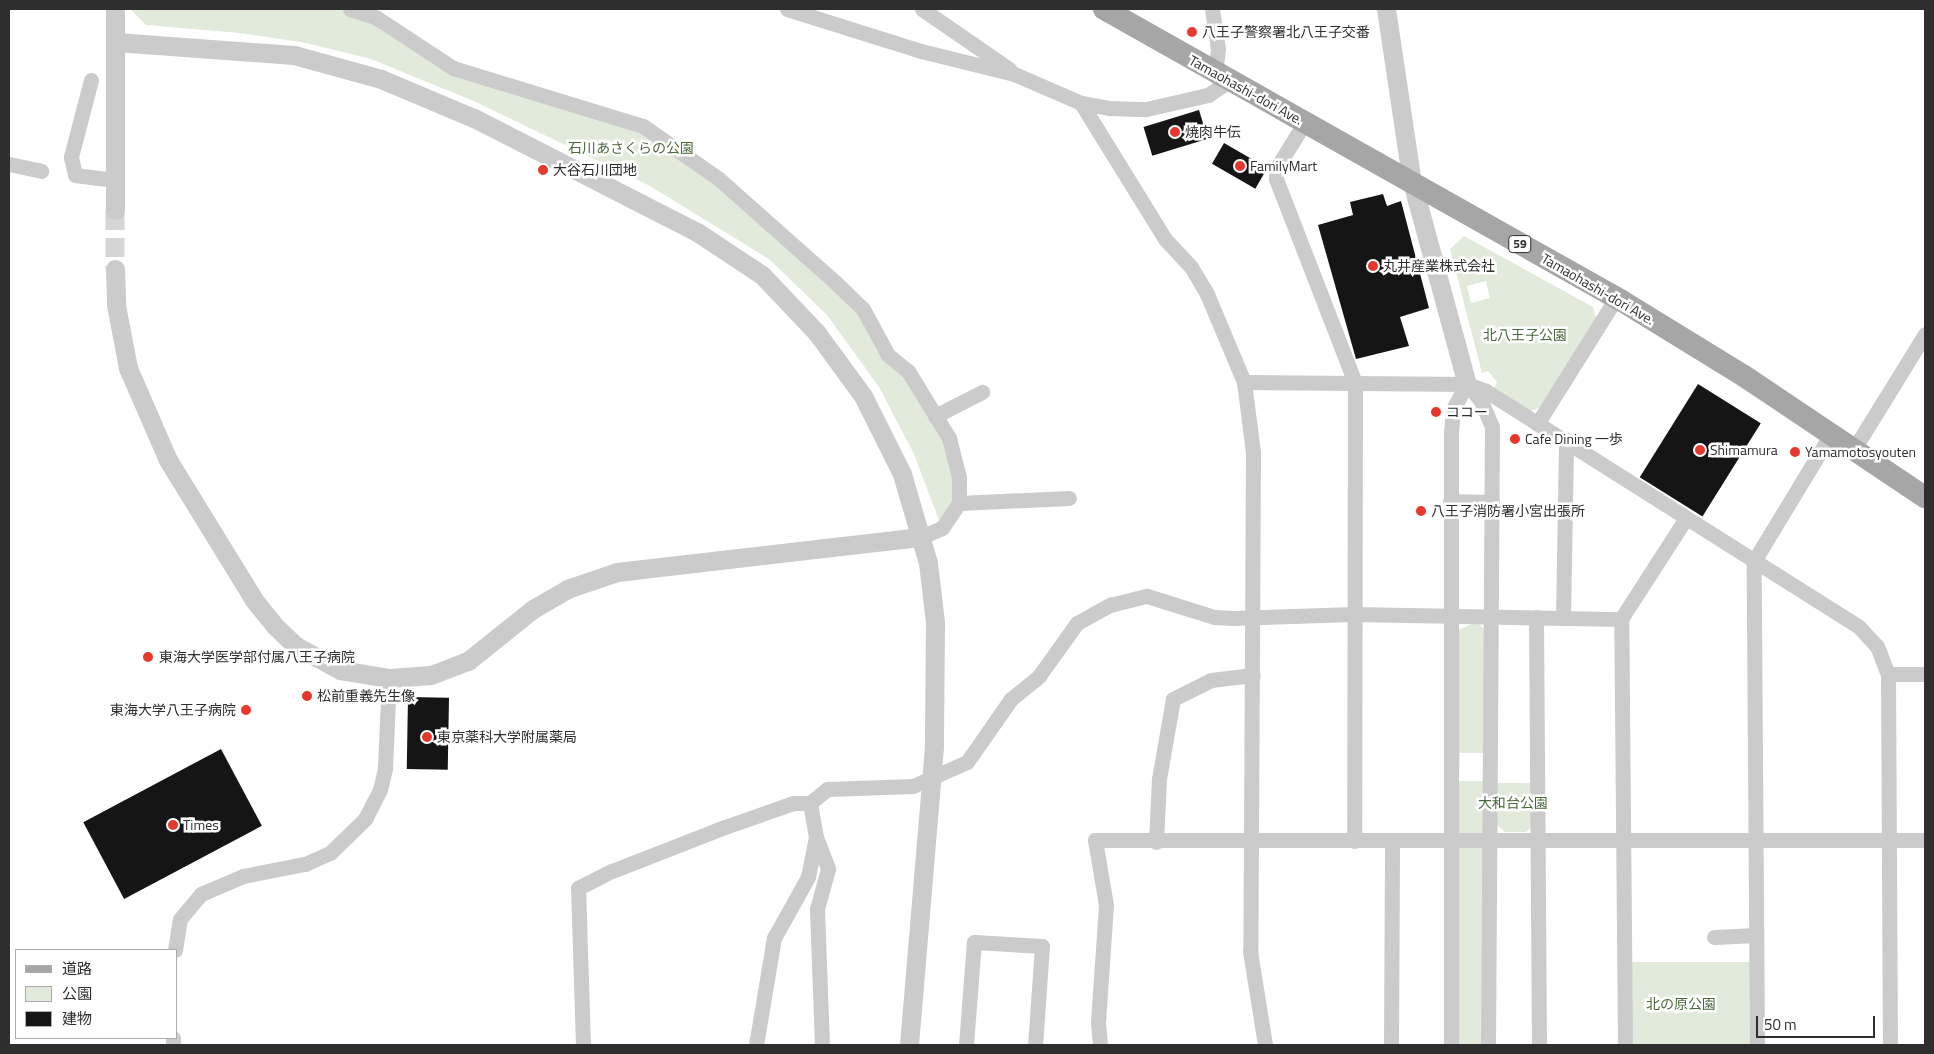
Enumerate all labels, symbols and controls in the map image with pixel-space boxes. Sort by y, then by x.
place label: 八王子警察署北八王子交番 [1202,24,1370,40]
marker: 八王子警察署北八王子交番 [1186,26,1198,38]
street label: Tamaohashi-dori Ave. [1186,52,1306,128]
place label: 焼肉牛伝 [1185,124,1241,140]
marker: 焼肉牛伝 [1169,126,1181,138]
park label: 石川あさくらの公園 [568,140,694,156]
place label: FamilyMart [1250,158,1317,174]
marker: FamilyMart [1234,160,1246,172]
place label: 大谷石川団地 [553,162,637,178]
marker: 大谷石川団地 [537,164,549,176]
road number: 59 [1508,234,1532,253]
street label: Tamaohashi-dori Ave. [1539,250,1657,328]
place label: 丸井産業株式会社 [1383,258,1495,274]
marker: 丸井産業株式会社 [1367,260,1379,272]
park label: 北八王子公園 [1483,327,1567,343]
place label: ココー [1446,404,1488,420]
marker: ココー [1430,406,1442,418]
place label: Cafe Dining 一歩 [1525,431,1623,447]
marker: Cafe Dining 一歩 [1509,433,1521,445]
place label: Shimamura [1710,442,1778,458]
marker: Shimamura [1694,444,1706,456]
place label: Yamamotosyouten [1805,444,1916,460]
marker: Yamamotosyouten [1789,446,1801,458]
place label: 八王子消防署小宮出張所 [1431,503,1585,519]
marker: 八王子消防署小宮出張所 [1415,505,1427,517]
place label: 東海大学医学部付属八王子病院 [159,649,355,665]
marker: 東海大学医学部付属八王子病院 [141,650,155,664]
place label: 松前重義先生像 [317,688,415,704]
marker: 松前重義先生像 [301,690,313,702]
place label: 東海大学八王子病院 [110,702,236,718]
marker: 東海大学八王子病院 [240,704,252,716]
place label: 東京薬科大学附属薬局 [437,729,577,745]
marker: 東京薬科大学附属薬局 [421,731,433,743]
park label: 大和台公園 [1478,795,1548,811]
place label: Times [183,817,219,833]
marker: Times [167,819,179,831]
legend [15,949,178,1039]
text: 道路 [62,957,92,980]
text: 公園 [62,982,92,1005]
park label: 北の原公園 [1646,996,1716,1012]
scale bar [1759,1006,1878,1038]
text: 建物 [62,1007,92,1030]
text: 50 m [1764,1013,1797,1036]

